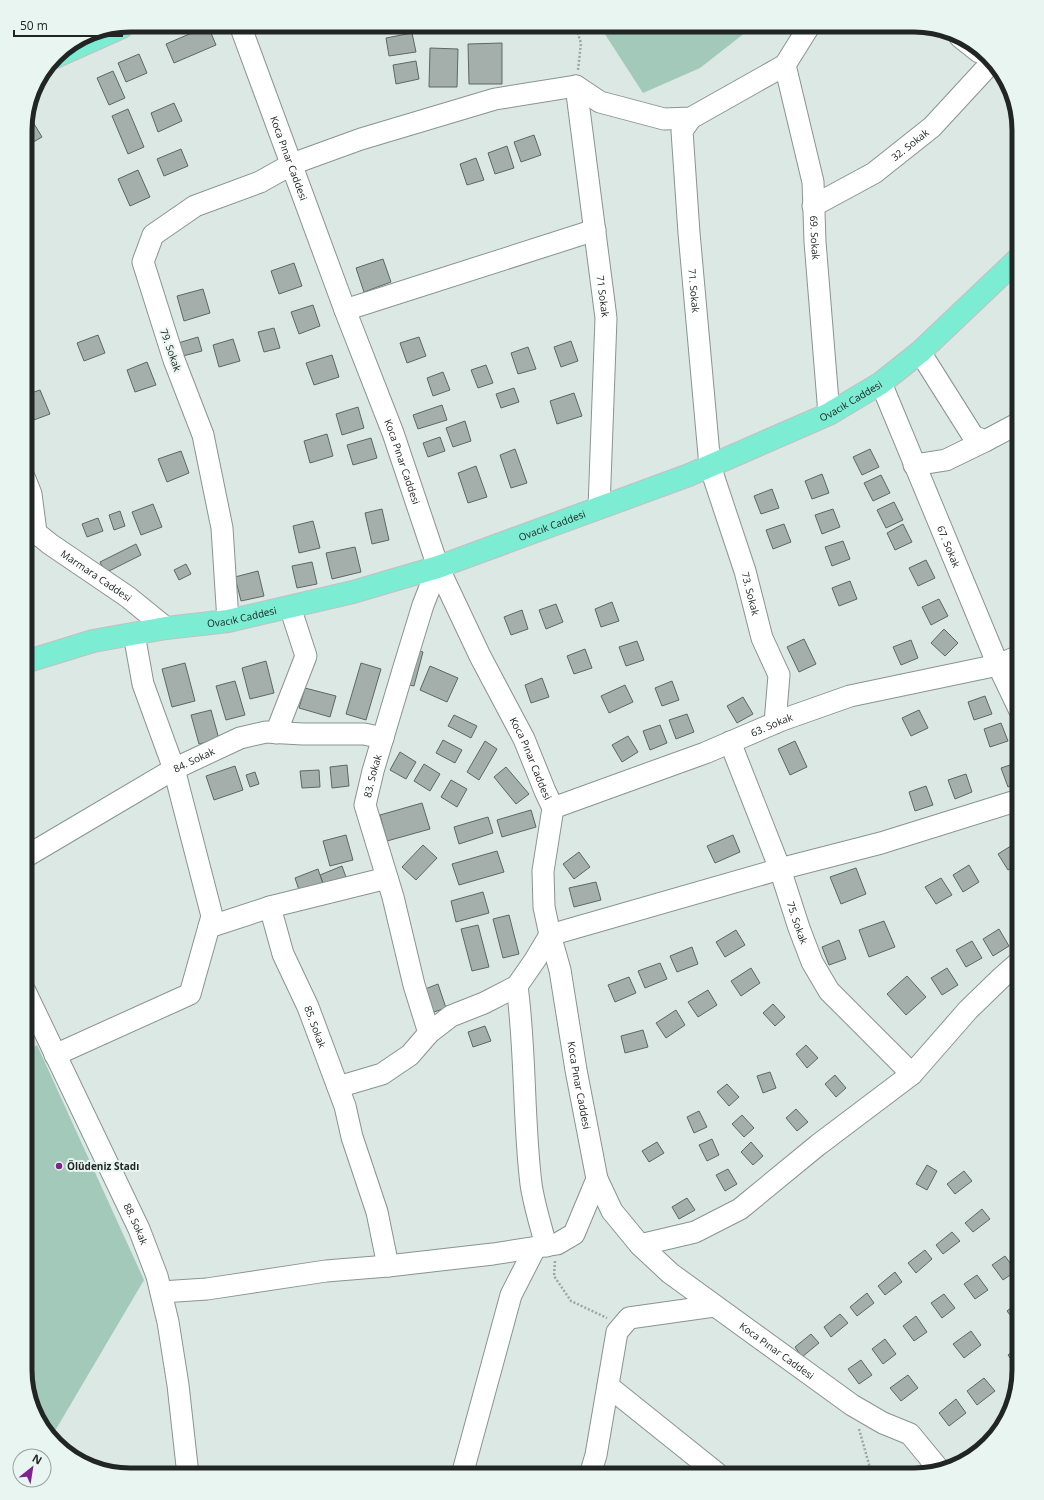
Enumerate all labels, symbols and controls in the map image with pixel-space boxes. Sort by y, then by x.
scale bar [14,12,122,38]
text: 50 m [20,17,48,34]
street label: Koca Pınar Caddesi [267,114,311,202]
street label: 32. Sokak [888,125,932,164]
street label: 69. Sokak [807,215,823,261]
street label: 71. Sokak [685,268,703,314]
street label: 71 Sokak [594,275,613,319]
street label: 79. Sokak [157,327,185,374]
street label: Ovacık Caddesi [817,377,885,424]
street label: Koca Pınar Caddesi [381,417,423,506]
street label: Ovacık Caddesi [516,507,588,544]
street label: 67. Sokak [934,523,964,570]
street label: Marmara Caddesi [58,546,135,604]
street label: 73. Sokak [739,570,763,618]
street label: Ovacık Caddesi [206,603,278,630]
street label: 63. Sokak [748,710,795,740]
street label: Koca Pınar Caddesi [507,714,555,802]
street label: 84. Sokak [171,744,218,775]
street label: 83. Sokak [360,752,385,799]
street label: 75. Sokak [784,900,812,947]
street label: 85. Sokak [301,1004,330,1051]
street label: Koca Pınar Caddesi [565,1040,594,1130]
place label: Ölüdeniz Stadı [67,1159,139,1173]
marker: Ölüdeniz Stadı [54,1161,64,1171]
street label: 88. Sokak [121,1201,152,1247]
street label: Koca Pınar Caddesi [737,1319,817,1382]
north arrow [12,1448,52,1488]
text: N [30,1450,45,1468]

